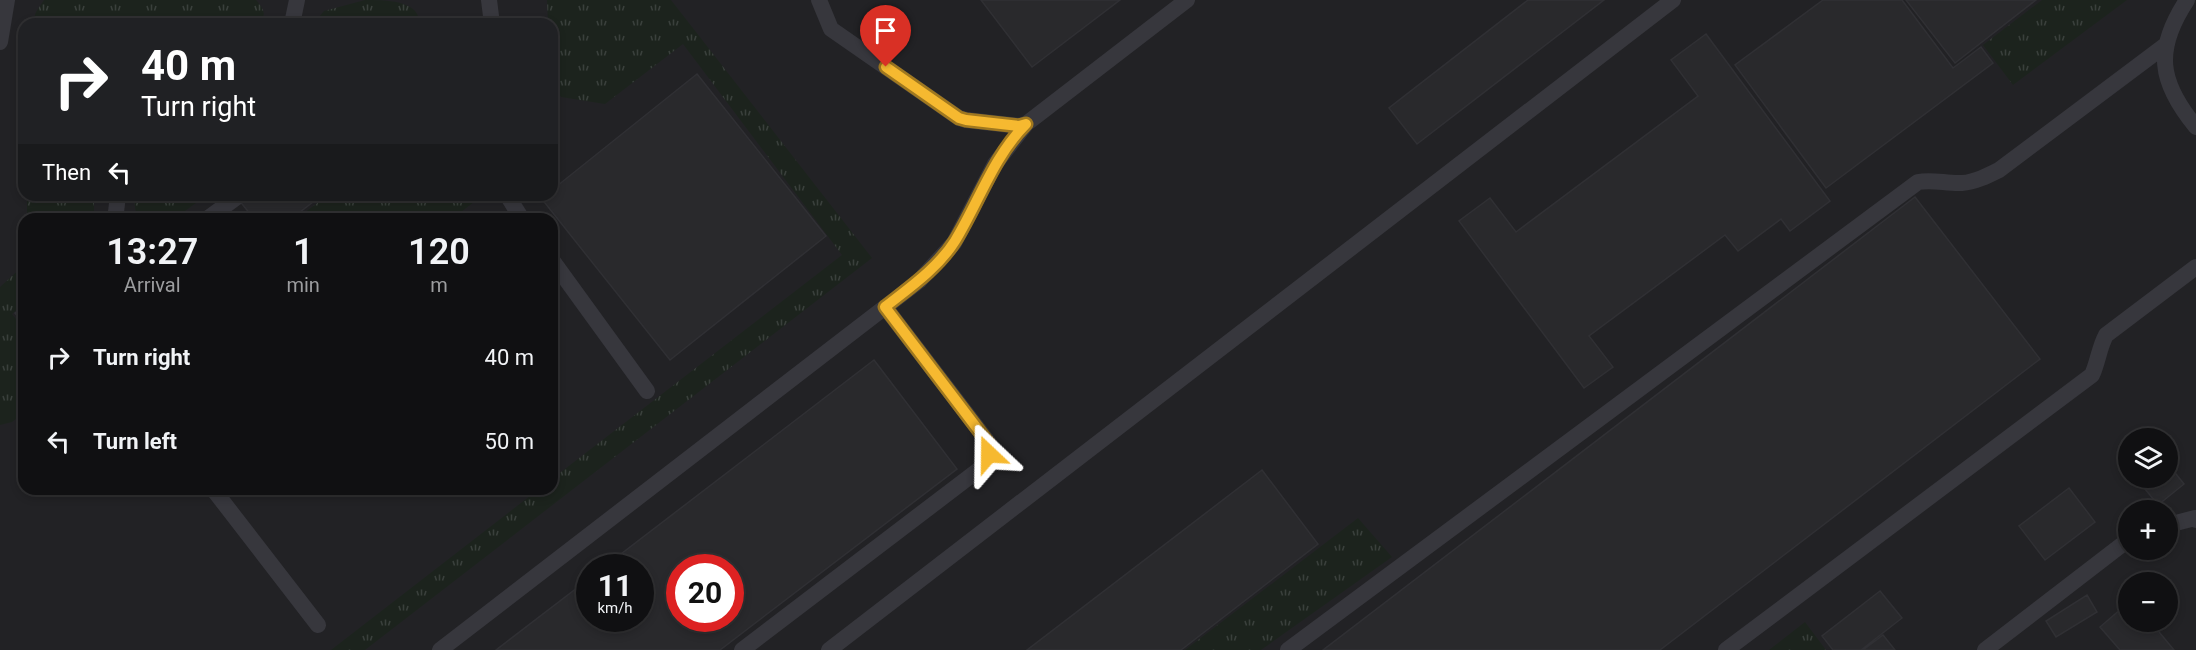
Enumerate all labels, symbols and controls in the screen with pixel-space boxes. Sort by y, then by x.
pin [860,5,911,67]
icon: arrive [869,14,902,47]
text: 40 m [141,41,236,90]
icon: right [42,42,120,120]
text: Turn right [141,91,256,123]
icon: left [103,156,136,189]
text: Then [42,160,91,185]
text: 13:27 [106,231,198,273]
text: 1 [293,231,313,273]
text: 120 [408,231,470,273]
text: Arrival [124,273,181,297]
text: min [286,273,320,297]
text: m [430,273,448,297]
icon: right [42,341,75,374]
text: Turn right [93,345,190,370]
text: 40 m [485,345,534,370]
position arrow [957,422,1021,486]
icon: left [42,425,75,458]
map controls [2118,428,2178,632]
button: layers [2118,428,2178,488]
text: Turn left [93,429,177,454]
text: 50 m [485,429,534,454]
button: + [2118,500,2178,560]
speed limit sign: 20 [666,554,744,632]
text: 11 [598,568,632,603]
button: − [2118,572,2178,632]
text: km/h [597,599,633,617]

